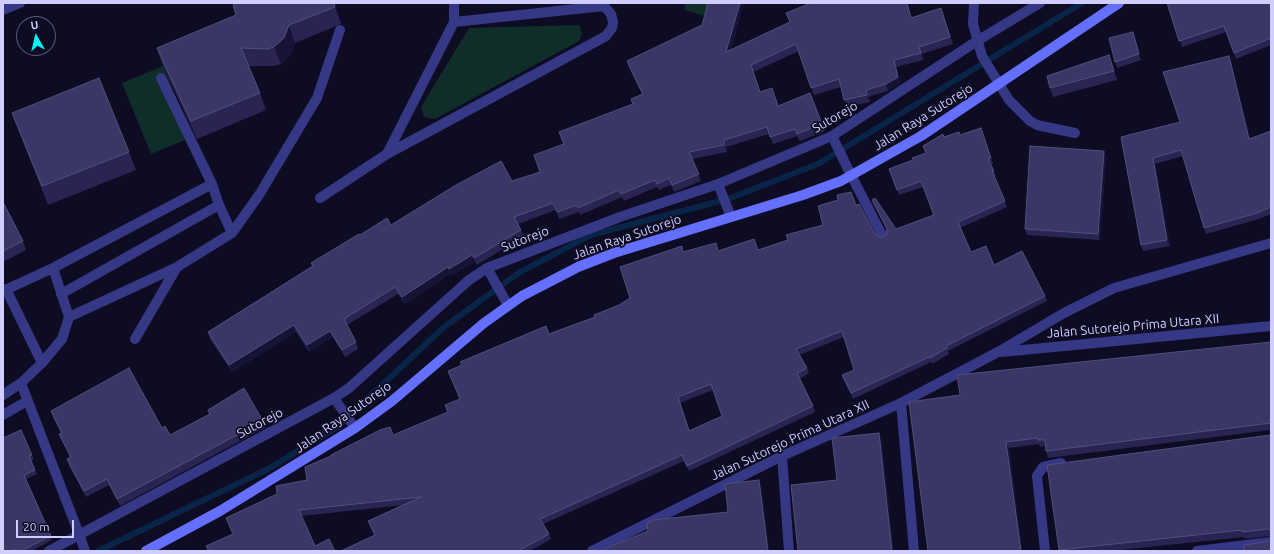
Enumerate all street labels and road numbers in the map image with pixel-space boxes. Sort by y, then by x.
street label: Jalan Raya Sutorejo [871,80,975,154]
street label: Sutorejo [810,98,860,136]
street label: Jalan Raya Sutorejo [571,211,683,263]
street label: Sutorejo [499,223,551,255]
street label: Jalan Sutorejo Prima Utara XII [1046,311,1220,341]
street label: Jalan Raya Sutorejo [292,378,394,456]
street label: Jalan Sutorejo Prima Utara XII [708,396,872,484]
street label: Sutorejo [234,404,286,442]

